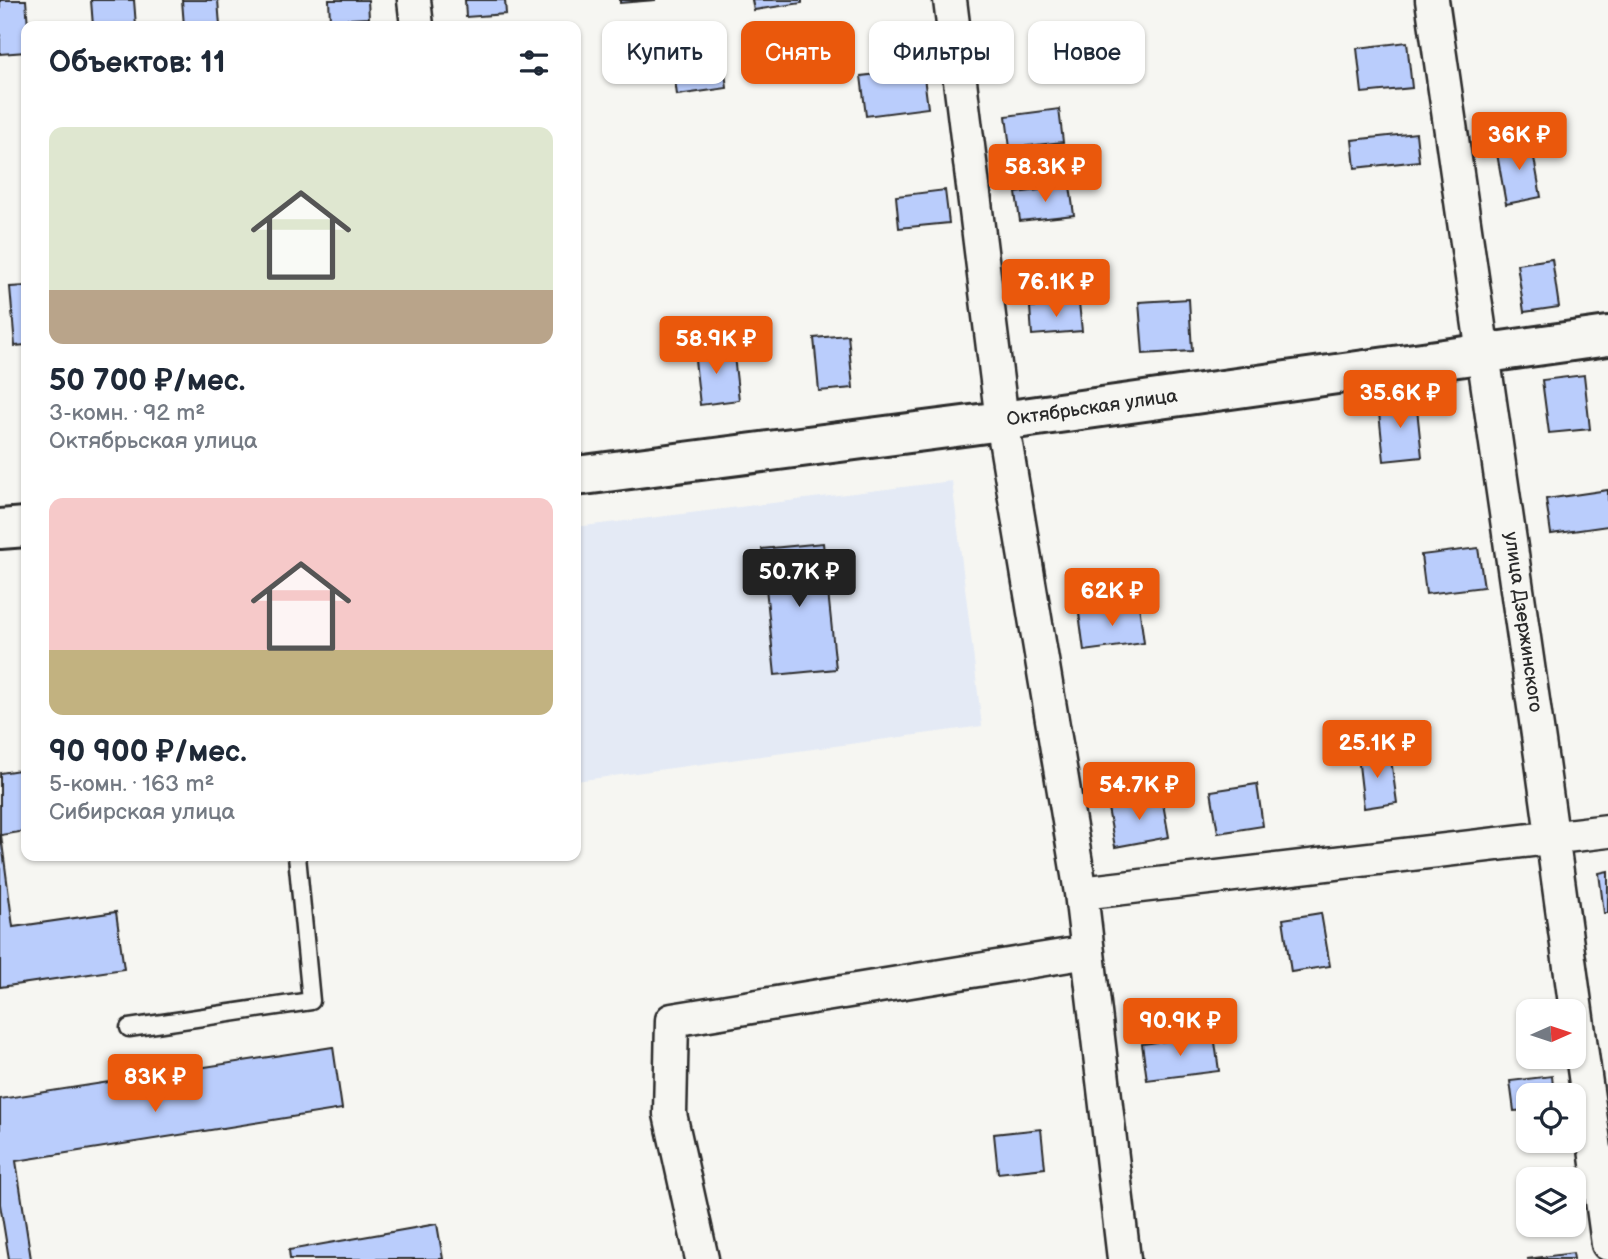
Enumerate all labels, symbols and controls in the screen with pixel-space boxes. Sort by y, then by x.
chip: Купить [602,21,727,84]
chip: Снять [741,21,855,84]
chip: Фильтры [869,21,1014,84]
chip: Новое [1028,21,1145,84]
icon: filters [515,44,553,82]
text: Объектов: 11 [49,45,226,81]
pin: 36K ₽ [1470,113,1568,172]
text: 36K ₽ [1488,121,1550,149]
pin: 58.3K ₽ [980,144,1110,204]
text: 58.3K ₽ [1005,153,1085,181]
icon: home [238,172,364,298]
pin: 76.1K ₽ [991,260,1121,319]
text: 76.1K ₽ [1018,268,1094,296]
pin: 58.9K ₽ [651,316,781,376]
text: 58.9K ₽ [676,325,756,353]
text: 50 700 ₽/мес. [49,363,245,399]
pin: 35.6K ₽ [1335,370,1465,430]
text: 35.6K ₽ [1360,379,1440,407]
street label: Октябрьская улица [1005,385,1179,431]
text: 3-комн. · 92 m² [49,399,205,427]
text: Октябрьская улица [49,427,258,455]
street label: улица Дзержинского [1499,530,1547,714]
icon: home [238,543,364,669]
pin: 50.7K ₽ [734,550,864,609]
text: 50.7K ₽ [759,558,839,586]
pin: 62K ₽ [1063,568,1161,628]
text: 62K ₽ [1081,577,1143,605]
pin: 25.1K ₽ [1312,720,1442,780]
text: 25.1K ₽ [1338,729,1416,757]
text: 90 900 ₽/мес. [49,734,247,770]
pin: 54.7K ₽ [1074,762,1204,822]
text: 5-комн. · 163 m² [49,770,214,798]
text: 54.7K ₽ [1099,771,1179,799]
text: Сибирская улица [49,798,235,826]
pin: 90.9K ₽ [1115,998,1245,1058]
north arrow [1516,999,1586,1069]
map controls [1516,999,1586,1237]
text: 90.9K ₽ [1139,1007,1221,1035]
pin: 83K ₽ [106,1054,204,1114]
text: 83K ₽ [124,1063,186,1091]
button: locate [1516,1083,1586,1153]
button: layers [1516,1167,1586,1237]

